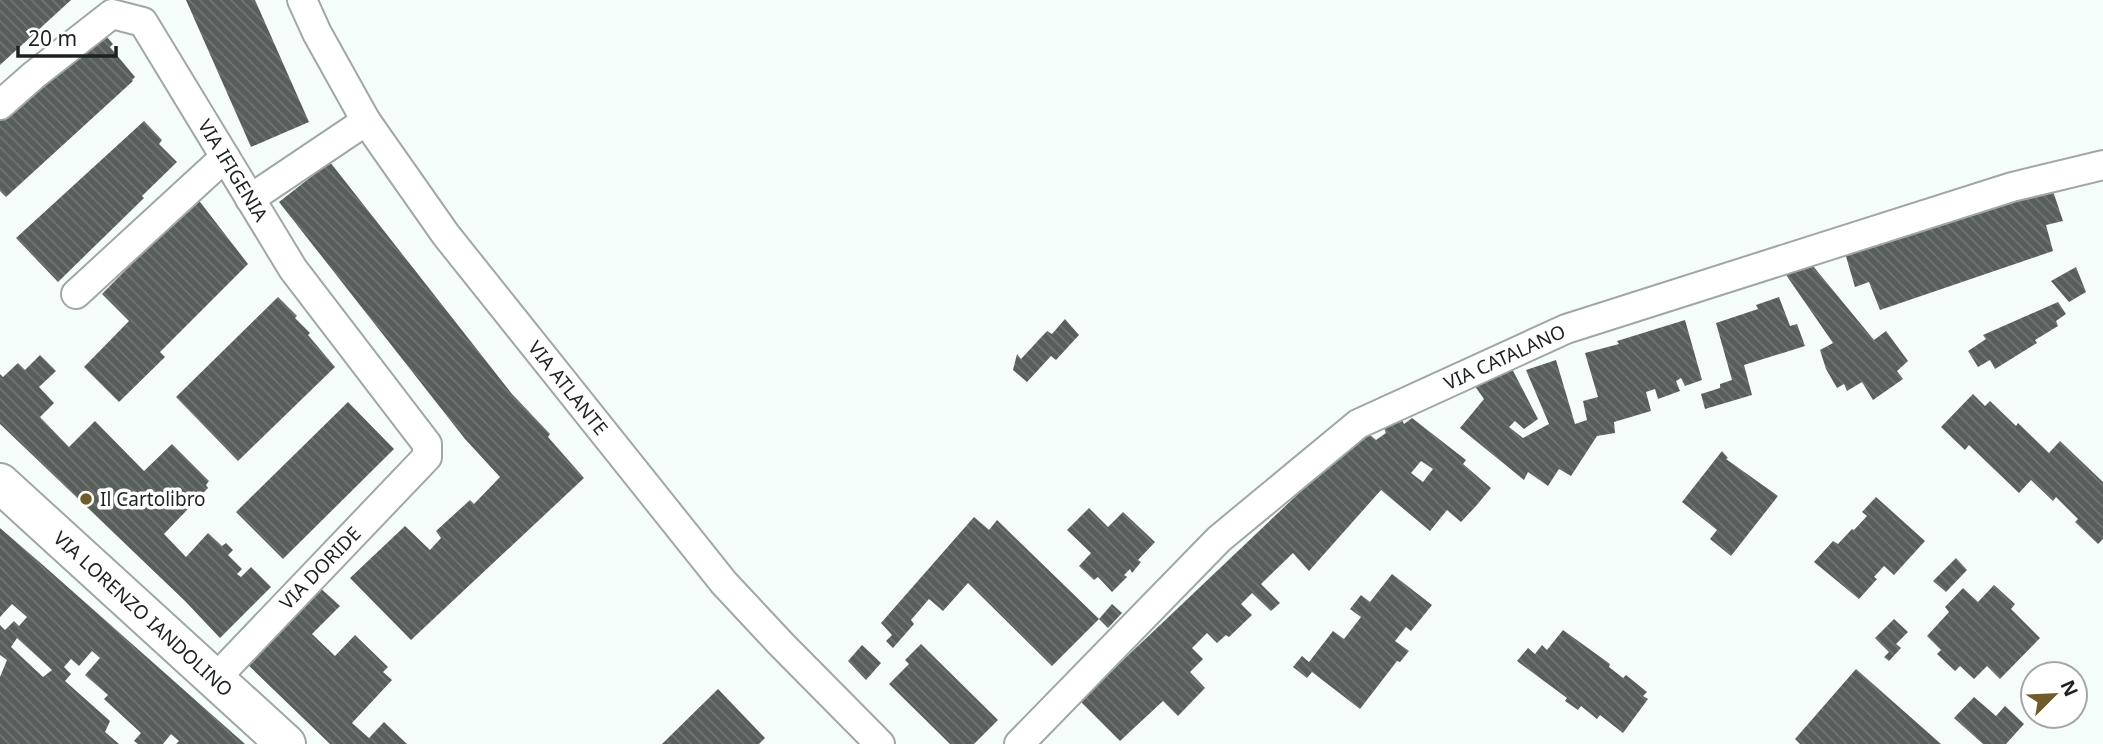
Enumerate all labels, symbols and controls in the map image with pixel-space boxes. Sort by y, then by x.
scale bar [18,14,116,58]
text: 20 m [28,24,77,52]
street label: VIA IFIGENIA [192,114,275,227]
street label: VIA CATALANO [1440,318,1569,396]
street label: VIA ATLANTE [522,335,614,441]
place label: Il Cartolibro [100,486,206,512]
marker: Il Cartolibro [78,491,94,507]
street label: VIA DORIDE [274,521,366,615]
street label: VIA LORENZO IANDOLINO [48,525,239,702]
north arrow [2019,660,2089,730]
text: N [2055,676,2085,700]

